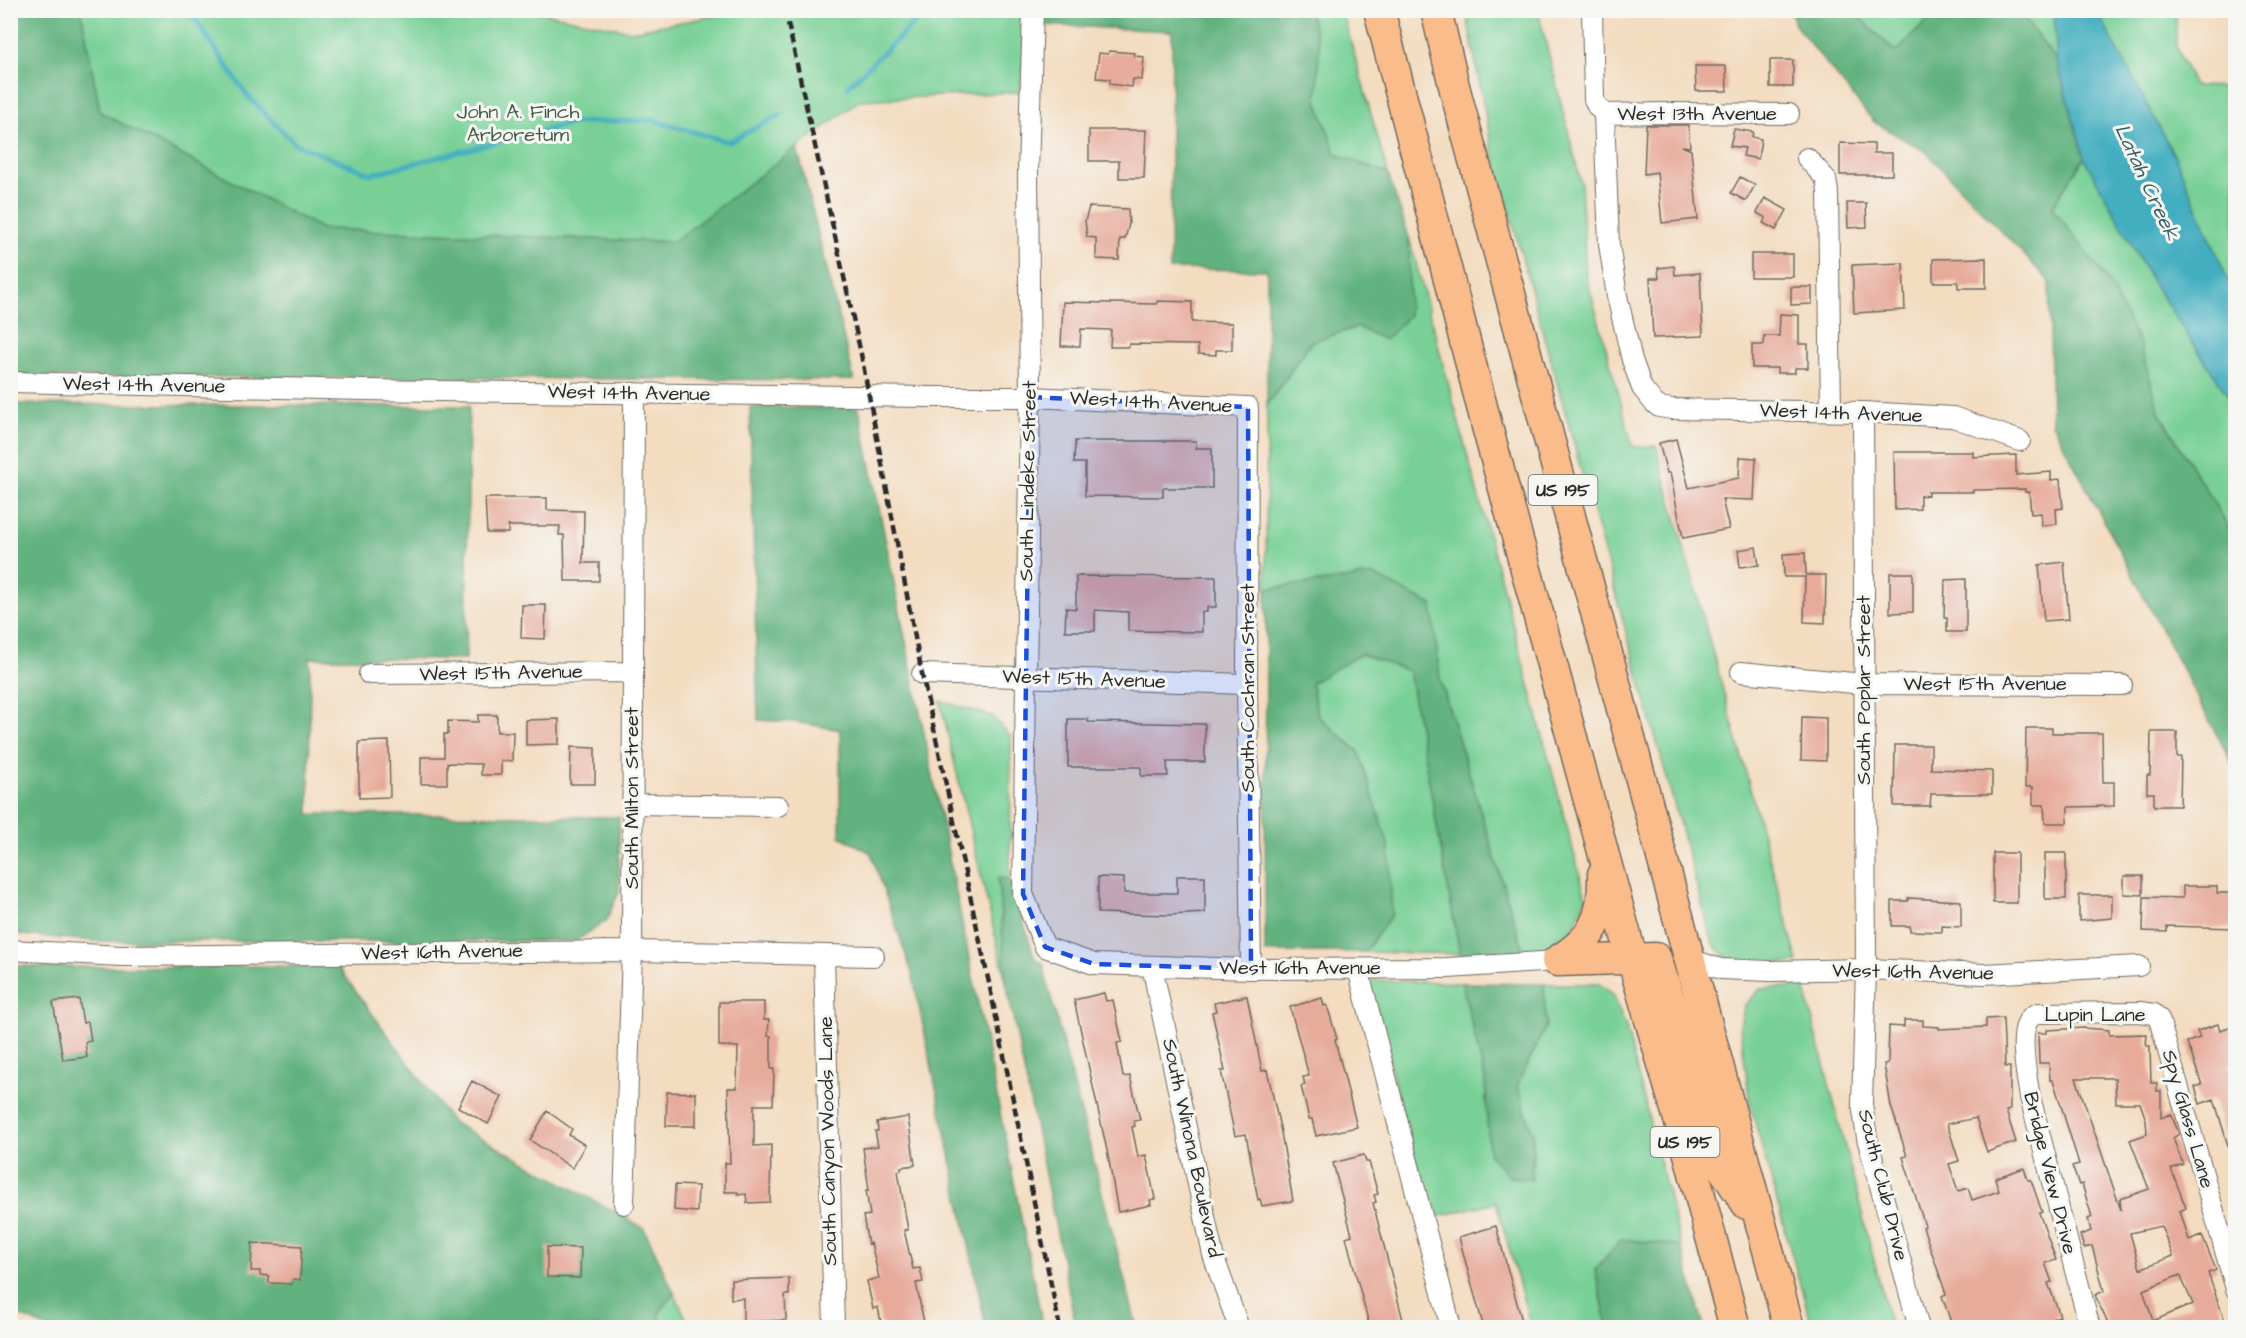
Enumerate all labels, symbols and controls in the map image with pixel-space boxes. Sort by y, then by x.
park label: John A. Finch Arboretum [457,98,580,149]
street label: West 13th Avenue [1617,100,1777,128]
water label: Latah Creek [2107,119,2187,246]
street label: West 14th Avenue [62,370,226,400]
street label: West 14th Avenue [547,378,711,408]
street label: South Lindeke Street [1012,380,1044,582]
street label: West 14th Avenue [1069,384,1233,420]
street label: West 14th Avenue [1759,396,1923,430]
road number: US 195 [1528,475,1598,505]
street label: South Cochran Street [1234,583,1262,793]
street label: South Poplar Street [1850,595,1878,785]
street label: West 15th Avenue [419,658,583,688]
street label: West 15th Avenue [1002,662,1166,696]
street label: West 15th Avenue [1903,670,2067,698]
street label: South Milton Street [618,707,646,889]
street label: West 16th Avenue [361,937,523,967]
street label: West 16th Avenue [1219,954,1381,982]
street label: West 16th Avenue [1832,957,1994,987]
street label: Lupin Lane [2044,1001,2146,1029]
street label: South Canyon Woods Lane [812,1016,845,1266]
street label: South Winona Boulevard [1155,1036,1229,1260]
street label: Spy Glass Lane [2154,1046,2221,1192]
street label: Bridge View Drive [2015,1089,2084,1258]
street label: South Club Drive [1851,1106,1915,1264]
road number: US 195 [1650,1127,1720,1157]

